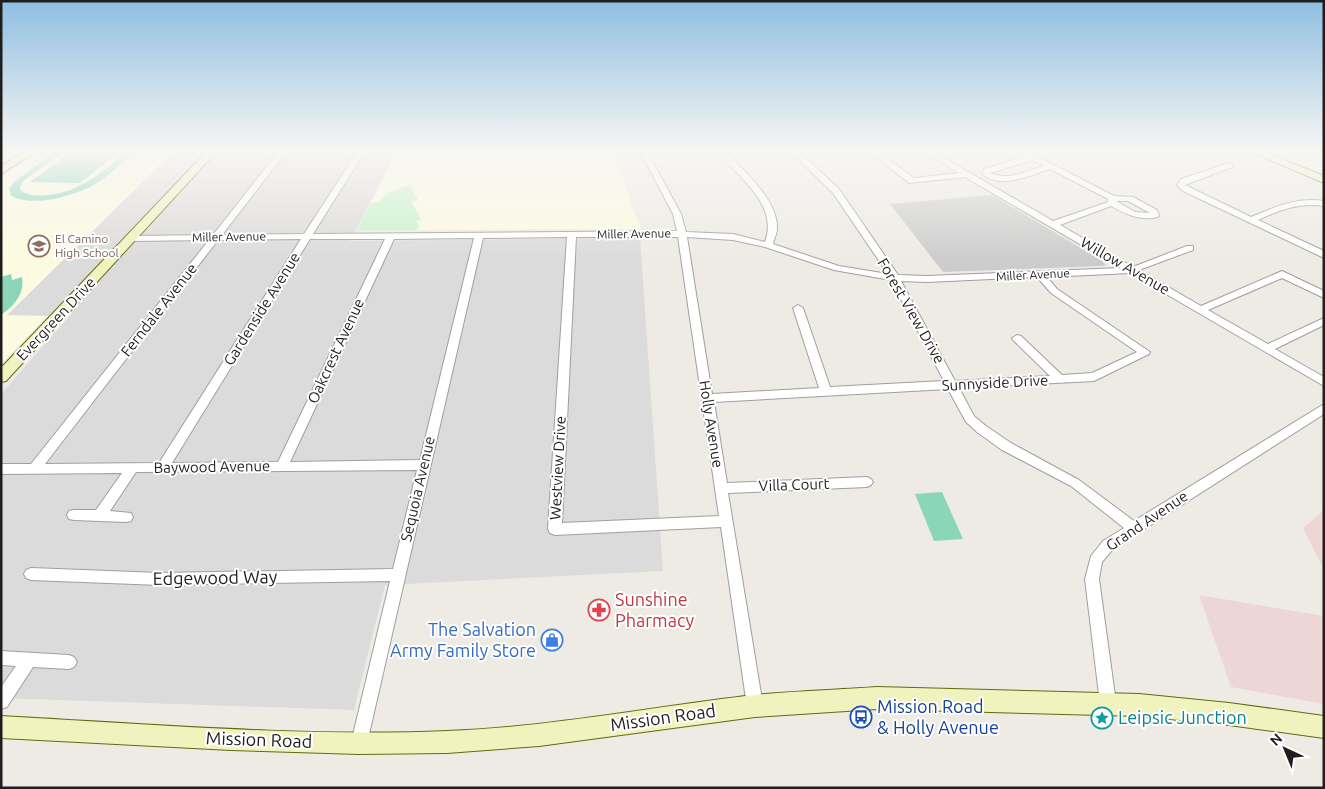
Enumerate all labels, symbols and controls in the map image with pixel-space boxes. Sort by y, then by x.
street label: Miller Avenue [597,226,671,241]
street label: Miller Avenue [192,229,266,244]
place label: El Camino High School [55,232,119,259]
street label: Willow Avenue [1078,233,1173,298]
school or university icon: El Camino High School [27,234,51,258]
street label: Gardenside Avenue [220,249,303,368]
street label: Forest View Drive [874,255,949,366]
street label: Ferndale Avenue [117,260,200,359]
street label: Miller Avenue [996,266,1070,283]
street label: Evergreen Drive [13,273,99,364]
street label: Oakcrest Avenue [304,296,367,406]
street label: Sunnyside Drive [941,371,1049,394]
street label: Holly Avenue [696,379,727,469]
street label: Westview Drive [546,416,569,520]
street label: Sequoia Avenue [397,435,438,543]
street label: Baywood Avenue [154,457,270,476]
street label: Villa Court [758,475,830,494]
street label: Grand Avenue [1103,487,1191,554]
street label: Edgewood Way [153,566,278,588]
place label: Sunshine Pharmacy [615,589,694,630]
pharmacy icon: Sunshine Pharmacy [587,598,611,622]
place label: The Salvation Army Family Store [390,619,536,660]
shop icon: The Salvation Army Family Store [540,628,564,652]
place label: Mission Road & Holly Avenue [877,696,999,737]
street label: Mission Road [609,700,717,734]
bus stop icon: Mission Road & Holly Avenue [849,705,873,729]
place icon: Leipsic Junction [1090,706,1114,730]
place label: Leipsic Junction [1118,707,1247,727]
north arrow [1260,724,1310,774]
street label: Mission Road [205,727,313,751]
text: N [1267,730,1285,749]

